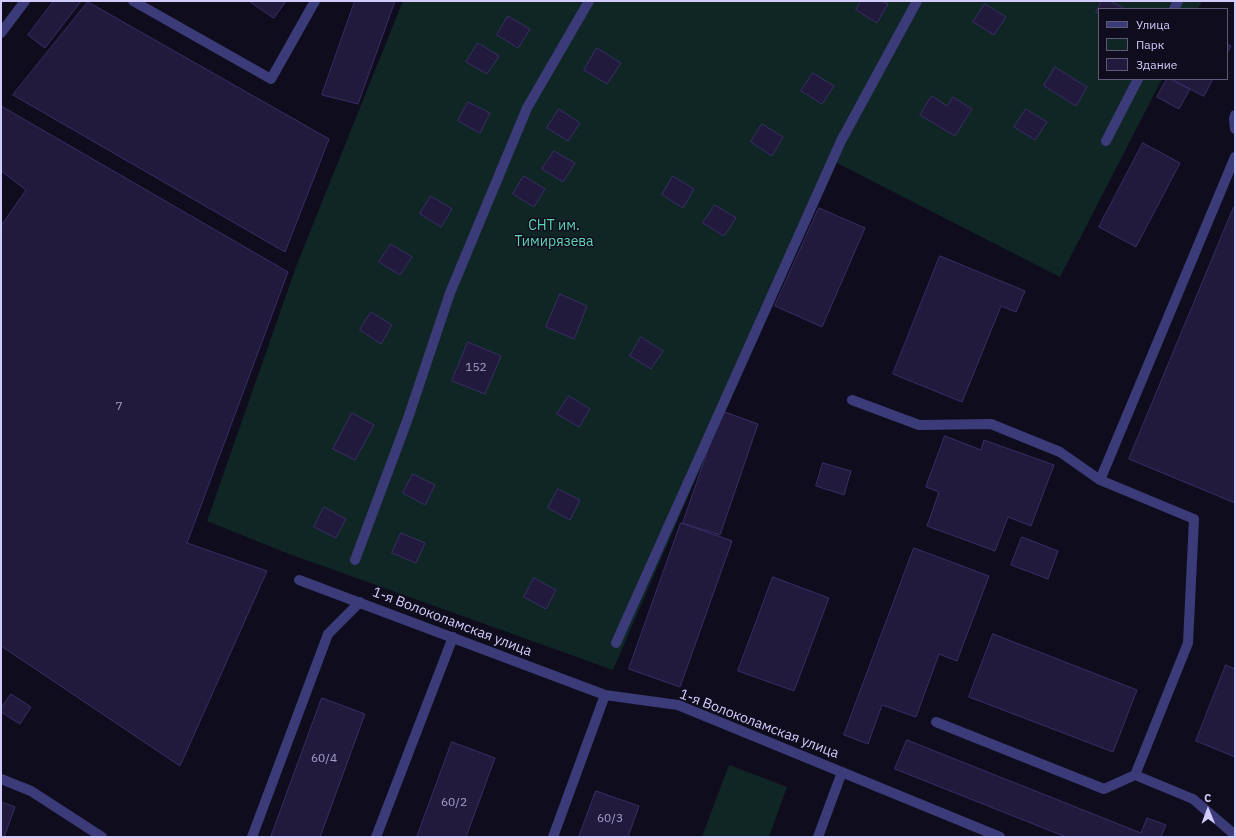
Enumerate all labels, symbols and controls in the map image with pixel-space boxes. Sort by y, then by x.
legend [1098,8,1228,80]
text: Улица [1136,17,1170,32]
text: Парк [1136,37,1164,52]
text: Здание [1136,57,1177,72]
park label: СНТ им. Тимирязева [514,218,594,250]
house number: 152 [465,361,487,375]
house number: 7 [115,400,123,414]
street label: 1-я Волоколамская улица [370,584,534,660]
street label: 1-я Волоколамская улица [677,686,841,762]
house number: 60/4 [311,752,337,766]
north arrow [1188,790,1228,830]
text: С [1204,791,1211,805]
house number: 60/2 [441,796,467,810]
house number: 60/3 [597,812,623,826]

